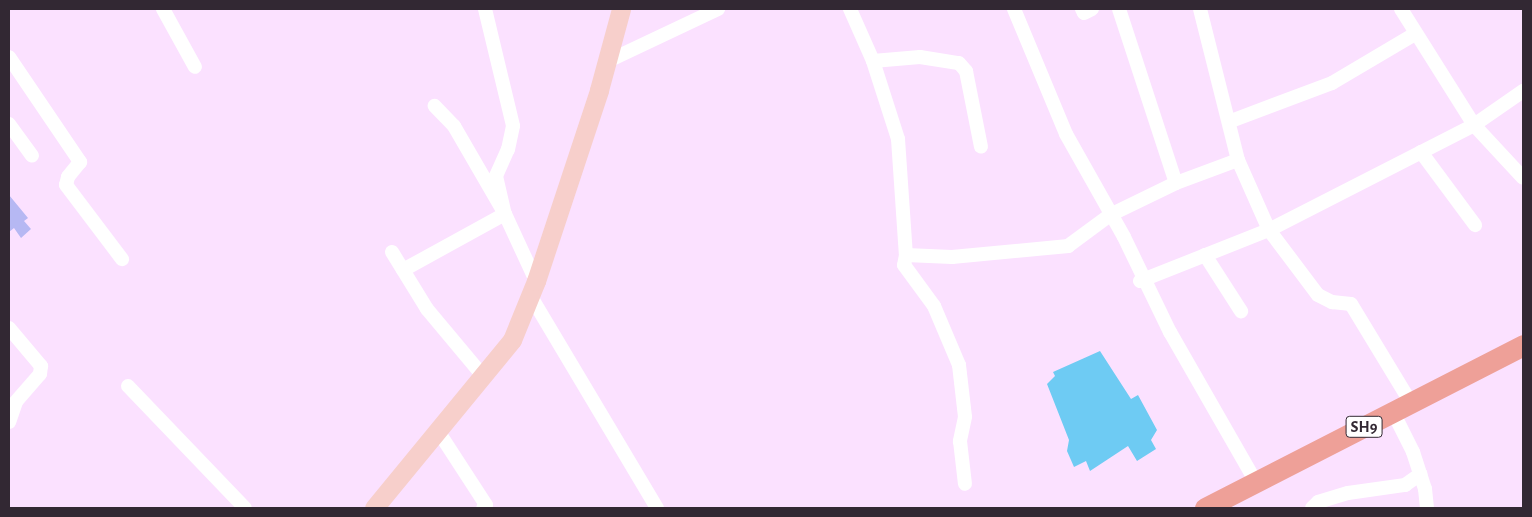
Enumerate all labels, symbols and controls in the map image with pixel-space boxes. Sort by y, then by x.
road number: SH9 [1345,414,1383,441]

